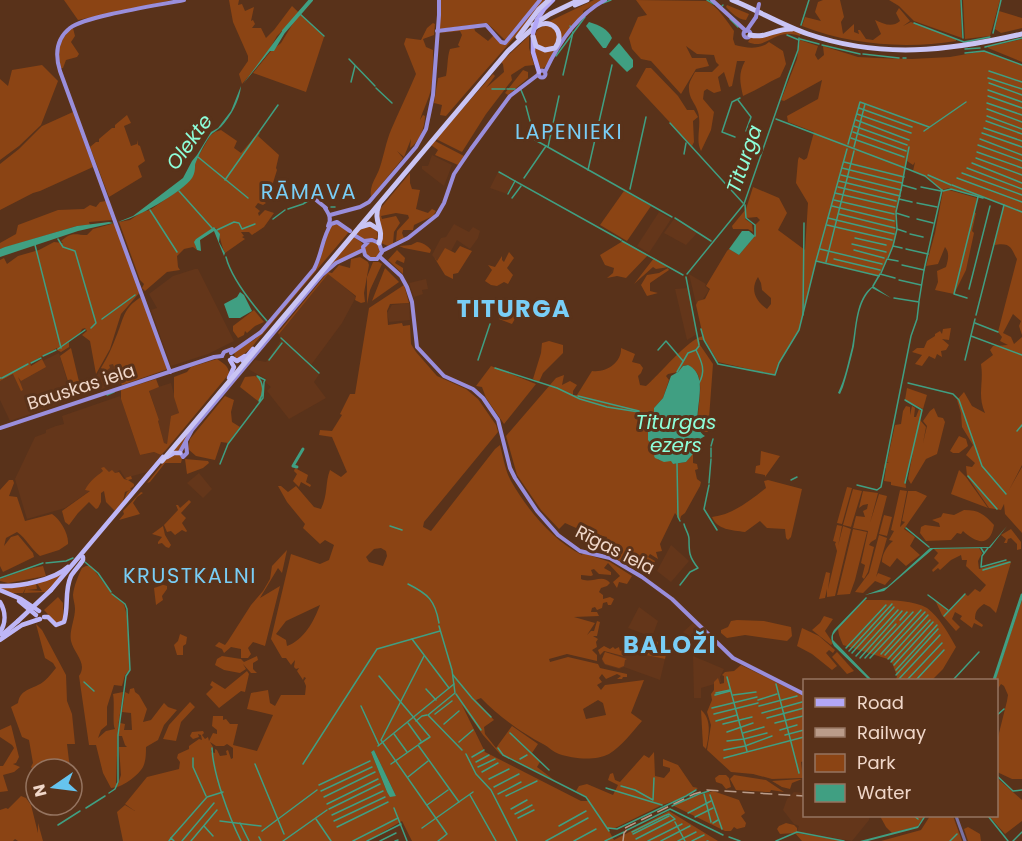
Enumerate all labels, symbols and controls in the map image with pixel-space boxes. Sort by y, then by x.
water label: Olekte [159,108,219,176]
district label: LAPENIEKI [515,117,623,146]
water label: Titurga [719,121,769,197]
district label: RĀMAVA [261,177,357,206]
district label: TITURGA [457,292,571,325]
street label: Bauskas iela [24,357,138,416]
water label: Titurgas ezers [636,408,716,459]
street label: Rīgas iela [571,519,659,580]
district label: KRUSTKALNI [123,561,257,590]
district label: BALOŽI [623,628,717,661]
legend [803,679,998,817]
text: Road [857,690,904,715]
text: Railway [857,720,926,745]
text: Park [857,750,896,775]
north arrow [24,757,84,817]
text: Water [857,780,911,805]
text: N [27,782,53,799]

